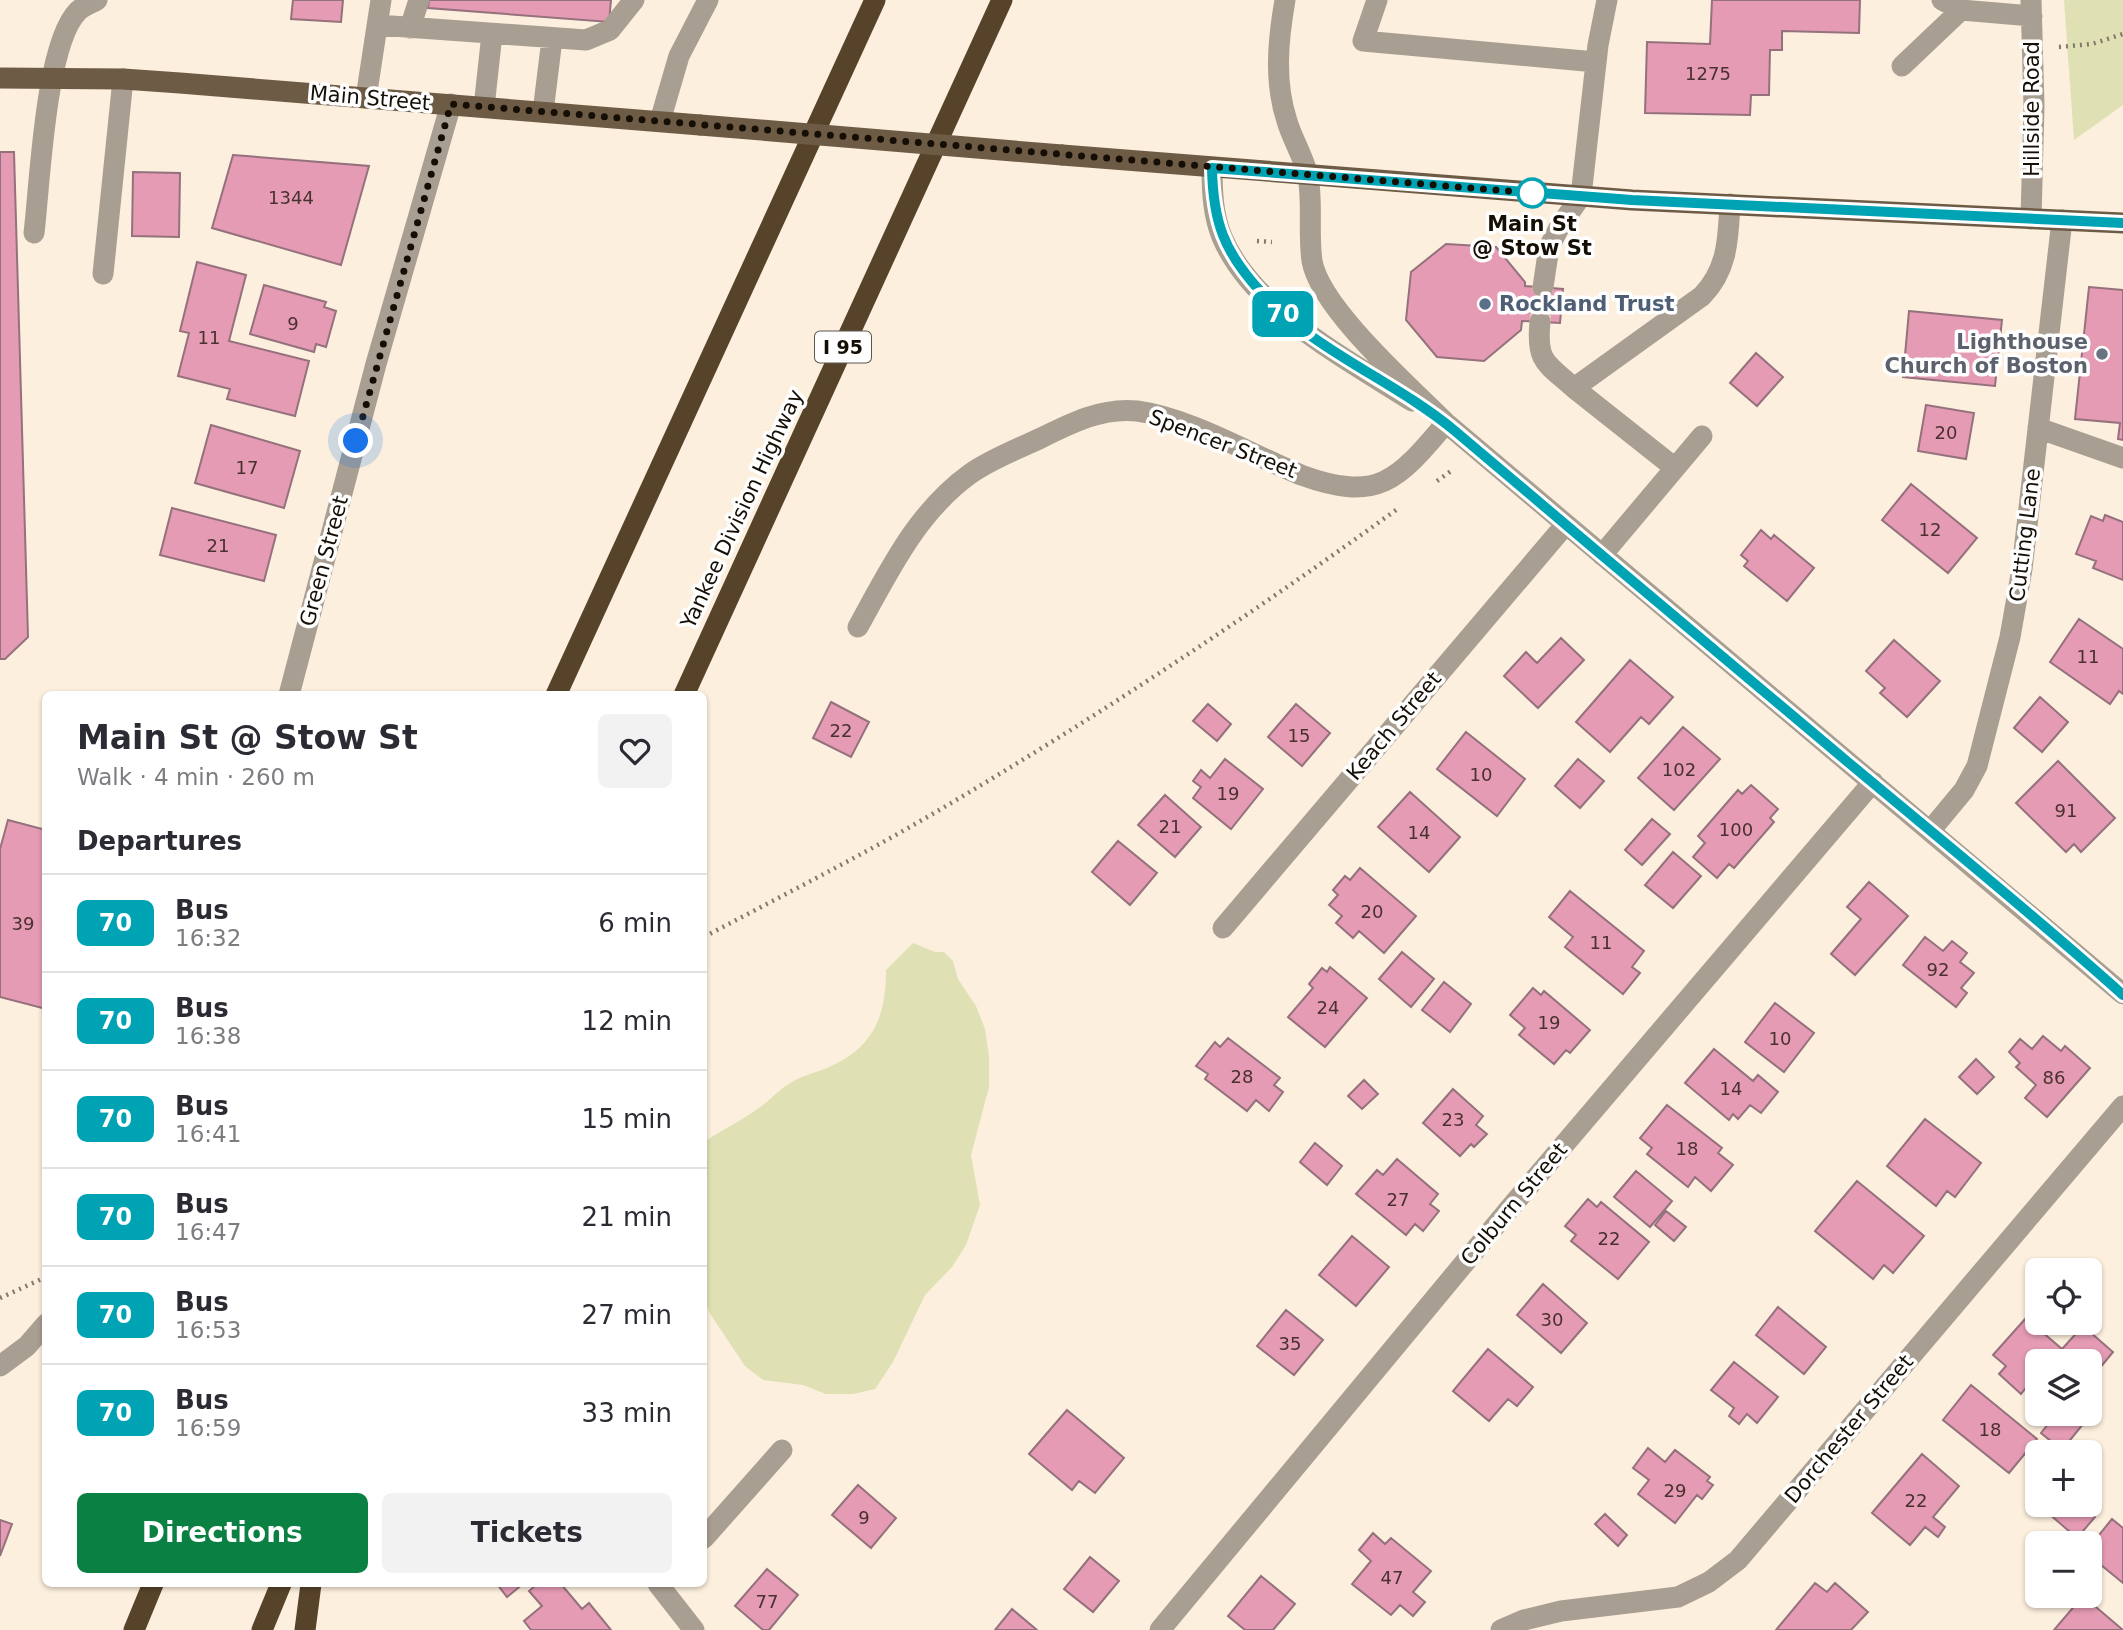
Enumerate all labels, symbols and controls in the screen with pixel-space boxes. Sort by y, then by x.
street label: Hillside Road [2020,41,2044,177]
house number: 1275 [1685,63,1731,84]
street label: Main Street [309,81,431,115]
marker: Main St @ Stow St [1517,178,1547,208]
house number: 1344 [268,187,314,208]
place label: Main St @ Stow St [1472,212,1592,260]
line badge: 70 [1252,291,1314,337]
place label: Rockland Trust [1499,292,1675,316]
marker: Rockland Trust [1477,296,1493,312]
text: 70 [1266,300,1300,328]
house number: 9 [287,313,299,334]
house number: 11 [198,327,220,348]
place label: Lighthouse Church of Boston [1884,330,2088,378]
road number: I 95 [815,332,871,362]
marker: Lighthouse Church of Boston [2094,346,2110,362]
street label: Yankee Division Highway [676,386,808,633]
street label: Spencer Street [1146,405,1300,483]
house number: 20 [1935,422,1957,443]
your location [338,423,373,458]
house number: 17 [236,457,258,478]
street label: Cutting Lane [2005,467,2045,603]
street label: Green Street [295,493,353,629]
house number: 12 [1919,519,1941,540]
house number: 21 [207,535,229,556]
house number: 11 [2077,646,2099,667]
street label: Keach Street [1342,667,1446,785]
button: heart [598,714,672,788]
text: Main St @ Stow St [77,718,418,757]
house number: 22 [830,720,852,741]
house number: 15 [1288,725,1310,746]
house number: 102 [1662,759,1696,780]
text: Walk · 4 min · 260 m [77,764,315,790]
house number: 10 [1470,764,1492,785]
house number: 19 [1217,783,1239,804]
house number: 91 [2055,800,2077,821]
house number: 21 [1159,816,1181,837]
house number: 100 [1719,819,1753,840]
house number: 14 [1408,822,1430,843]
text: Departures [77,826,242,856]
text: Bus [175,895,229,925]
house number: 20 [1361,901,1383,922]
text: 6 min [598,908,672,938]
text: 70 [99,909,132,937]
house number: 39 [12,913,34,934]
text: 16:32 [175,925,241,951]
house number: 11 [1590,932,1612,953]
house number: 92 [1927,959,1949,980]
text: Bus [175,993,229,1023]
house number: 24 [1317,997,1339,1018]
text: 12 min [582,1006,672,1036]
text: 70 [99,1007,132,1035]
house number: 19 [1538,1012,1560,1033]
text: 16:38 [175,1023,241,1049]
house number: 10 [1769,1028,1791,1049]
house number: 28 [1231,1066,1253,1087]
house number: 86 [2043,1067,2065,1088]
house number: 14 [1720,1078,1742,1099]
text: Bus [175,1091,229,1121]
text: 15 min [582,1104,672,1134]
text: 70 [99,1105,132,1133]
house number: 23 [1442,1109,1464,1130]
text: 16:41 [175,1121,241,1147]
street label: Colburn Street [1456,1138,1572,1270]
house number: 18 [1676,1138,1698,1159]
text: Bus [175,1189,229,1219]
house number: 27 [1387,1189,1409,1210]
text: 21 min [582,1202,672,1232]
text: 70 [99,1203,132,1231]
text: 16:47 [175,1219,241,1245]
house number: 22 [1598,1228,1620,1249]
map controls [2025,1258,2102,1608]
button: locate [2025,1258,2102,1335]
text: Bus [175,1287,229,1317]
text: 27 min [582,1300,672,1330]
text: 70 [99,1301,132,1329]
house number: 30 [1541,1309,1563,1330]
text: 16:53 [175,1317,241,1343]
house number: 35 [1279,1333,1301,1354]
button: layers [2025,1349,2102,1426]
street label: Dorchester Street [1780,1350,1918,1508]
text: Bus [175,1385,229,1415]
text: 33 min [582,1398,672,1428]
text: 70 [99,1399,132,1427]
text: 16:59 [175,1415,241,1441]
house number: 18 [1979,1419,2001,1440]
button: + [2025,1440,2102,1517]
house number: 29 [1664,1480,1686,1501]
house number: 22 [1905,1490,1927,1511]
button: Directions [77,1493,368,1573]
button: Tickets [382,1493,672,1573]
house number: 9 [858,1507,870,1528]
button: − [2025,1531,2102,1608]
house number: 47 [1381,1567,1403,1588]
house number: 77 [756,1591,778,1612]

